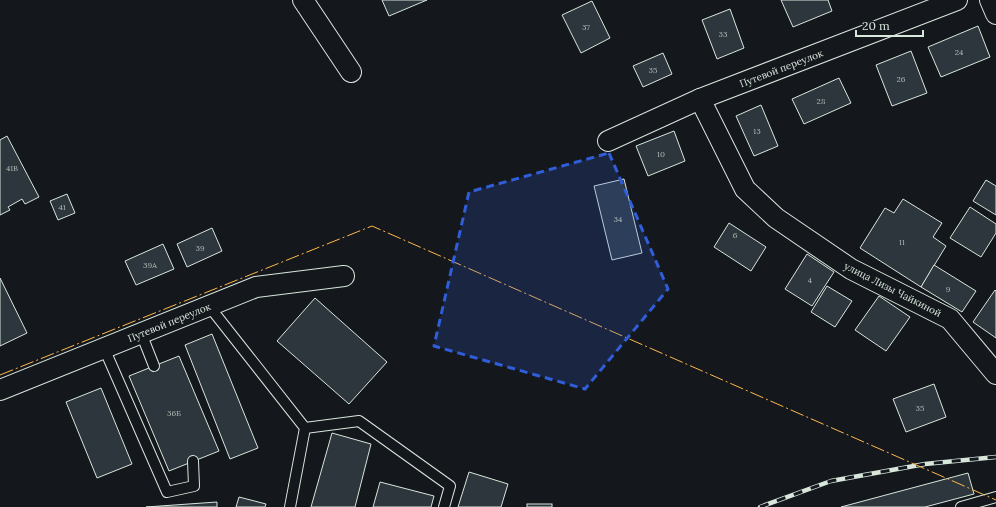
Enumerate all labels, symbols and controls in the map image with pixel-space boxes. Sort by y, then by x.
scale bar [856,12,923,38]
text: 20 m [862,18,890,33]
house number: 37 [582,22,590,32]
house number: 33 [719,29,728,39]
street label: Путевой переулок [738,46,825,90]
house number: 24 [955,47,964,57]
house number: 35 [649,65,657,75]
house number: 26 [897,74,906,84]
house number: 28 [817,96,826,106]
house number: 13 [753,126,761,136]
house number: 10 [657,149,665,159]
house number: 41В [6,163,18,173]
house number: 41 [58,202,66,212]
house number: 34 [614,214,623,224]
house number: 6 [733,230,738,240]
house number: 11 [899,237,905,247]
house number: 39 [195,243,205,253]
street label: улица Лизы Чайкиной [842,259,944,320]
house number: 39А [143,260,158,270]
house number: 4 [808,275,813,285]
house number: 9 [946,284,951,294]
street label: Путевой переулок [126,300,213,345]
house number: 35 [916,403,924,413]
house number: 36Б [167,408,181,418]

